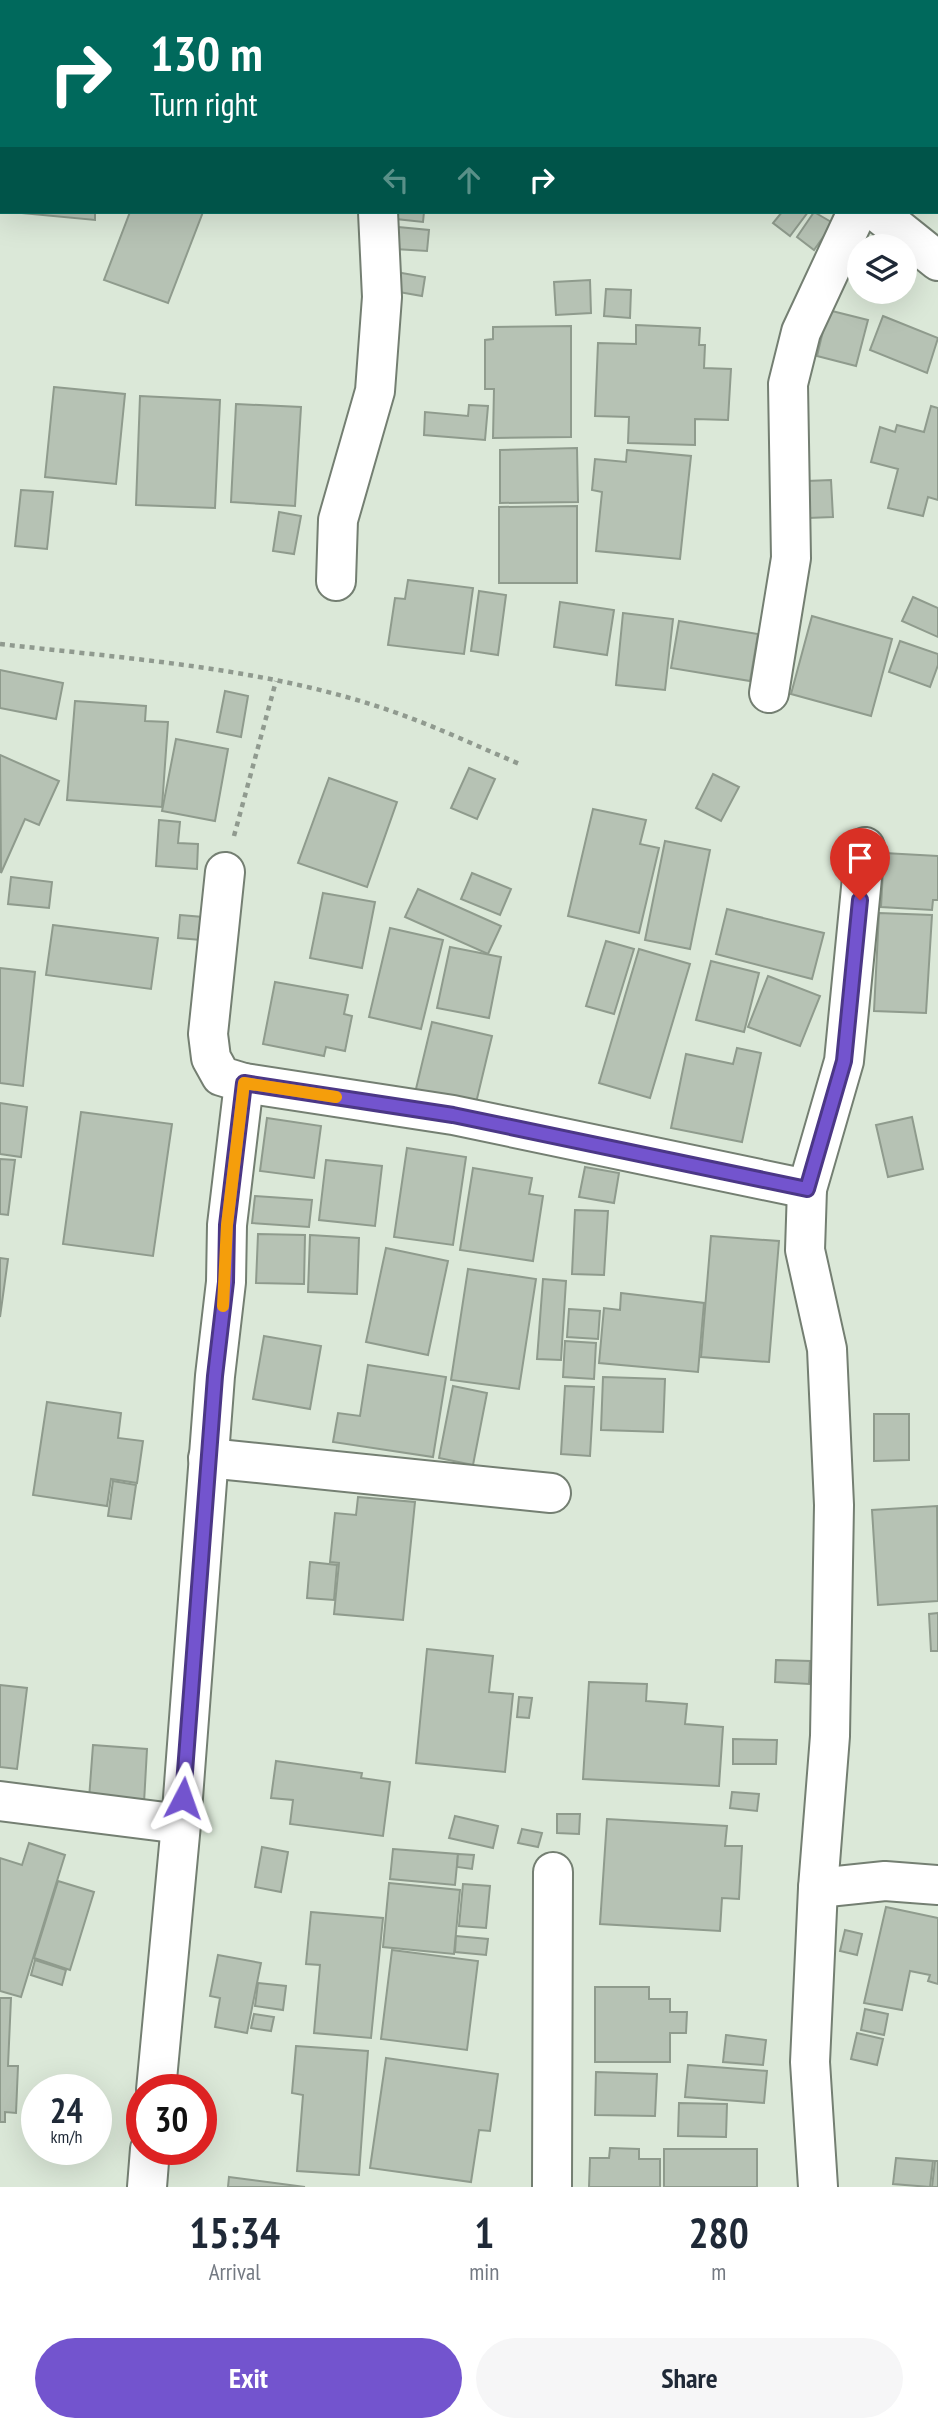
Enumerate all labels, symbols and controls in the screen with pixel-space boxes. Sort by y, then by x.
text: 130 m [150,21,263,85]
icon: right [35,28,126,119]
text: Turn right [150,83,258,125]
icon: left [377,161,415,199]
icon: ahead [450,161,488,199]
icon: right [523,161,561,199]
map controls [847,234,917,304]
button: layers [847,234,917,304]
pin [830,828,890,900]
icon: arrive [841,839,879,877]
position arrow [146,1761,220,1835]
speed limit sign: 30 [126,2074,217,2165]
text: 24 [50,2087,83,2133]
text: km/h [51,2125,82,2148]
text: 15:34 [189,2205,280,2260]
text: 1 [474,2205,494,2260]
text: 280 [689,2205,749,2260]
text: Arrival [209,2257,261,2286]
text: min [469,2257,499,2286]
text: m [711,2257,726,2286]
button: Exit [35,2338,462,2418]
button: Share [476,2338,903,2418]

